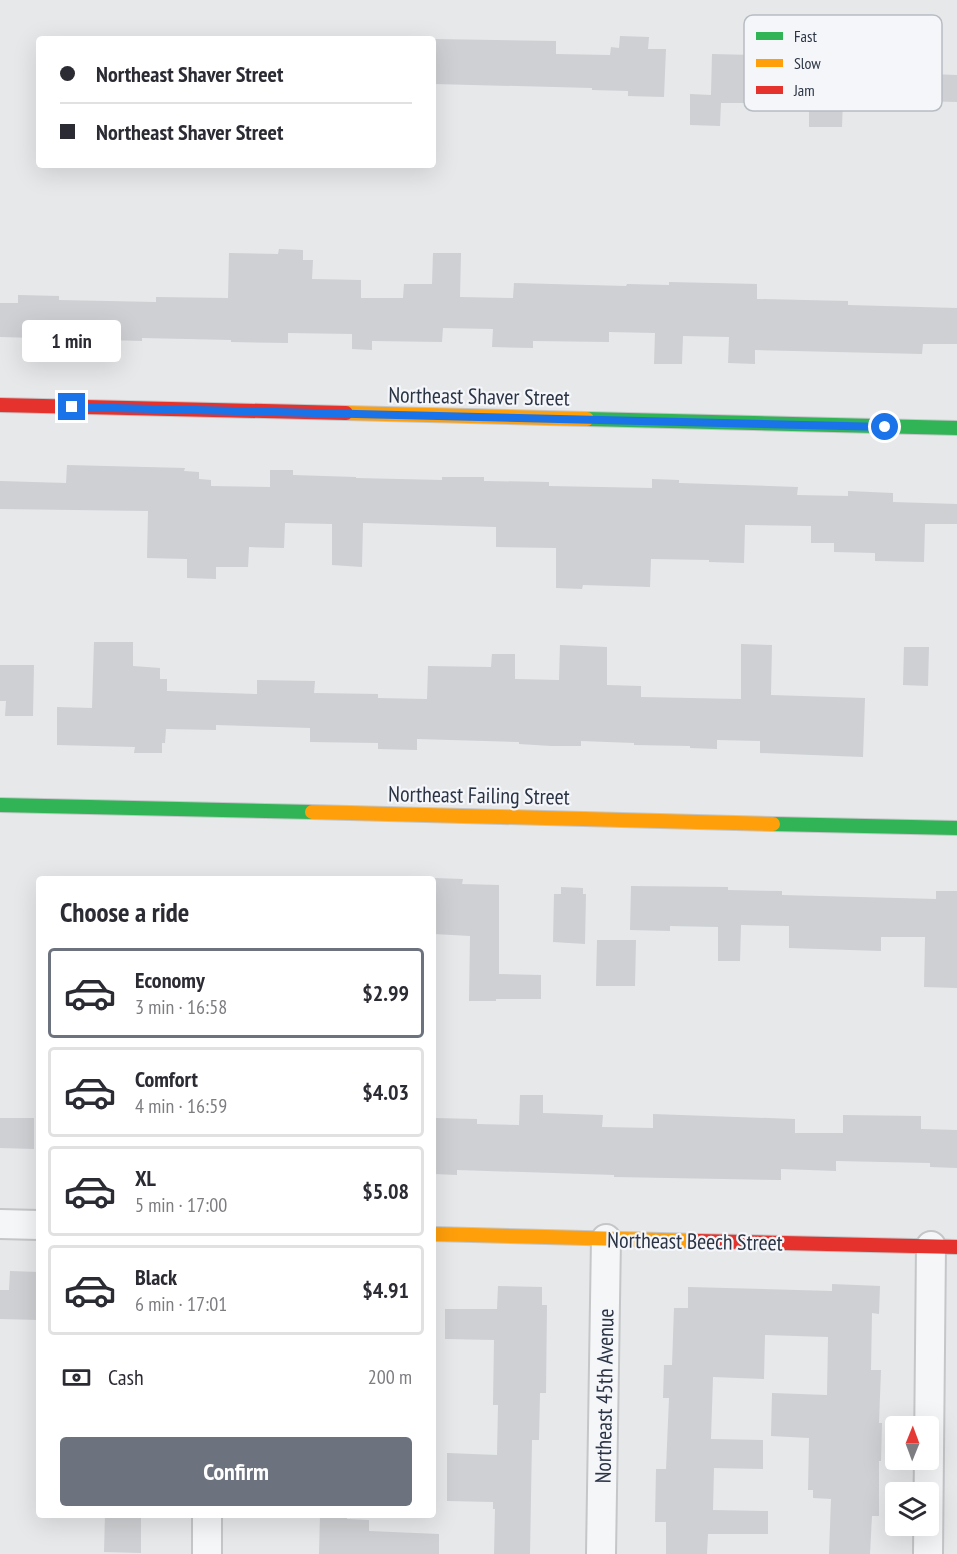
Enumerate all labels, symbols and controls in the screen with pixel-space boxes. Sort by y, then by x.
legend [744,15,942,111]
text: Fast [794,26,817,46]
text: Slow [794,53,821,73]
text: Northeast Shaver Street [96,60,283,88]
text: Jam [793,80,815,100]
text: Northeast Shaver Street [96,118,283,146]
callout: 1 min [22,320,122,362]
text: 1 min [51,328,92,354]
street label: Northeast Shaver Street [388,380,570,412]
route end [58,393,85,420]
route start [871,413,898,440]
street label: Northeast Failing Street [388,779,570,811]
text: Choose a ride [60,895,189,929]
icon: car [63,966,117,1020]
text: Economy [135,966,205,994]
text: $2.99 [362,979,409,1007]
text: 3 min · 16:58 [135,994,227,1020]
icon: car [63,1065,117,1119]
text: Comfort [135,1065,198,1093]
text: $4.03 [362,1078,409,1106]
text: 4 min · 16:59 [135,1093,227,1119]
icon: car [63,1164,117,1218]
text: XL [135,1164,156,1192]
text: $5.08 [362,1177,409,1205]
text: 5 min · 17:00 [135,1192,227,1218]
street label: Northeast Beech Street [607,1225,783,1257]
icon: car [63,1263,117,1317]
text: Black [135,1263,177,1291]
text: $4.91 [362,1276,409,1304]
text: 6 min · 17:01 [135,1291,227,1317]
street label: Northeast 45th Avenue [588,1308,620,1484]
icon: cash [60,1361,93,1394]
text: Cash [108,1363,144,1391]
text: 200 m [368,1364,412,1390]
north arrow [885,1416,939,1470]
map controls [885,1416,939,1536]
button: Confirm [60,1437,412,1506]
button: layers [885,1482,939,1536]

